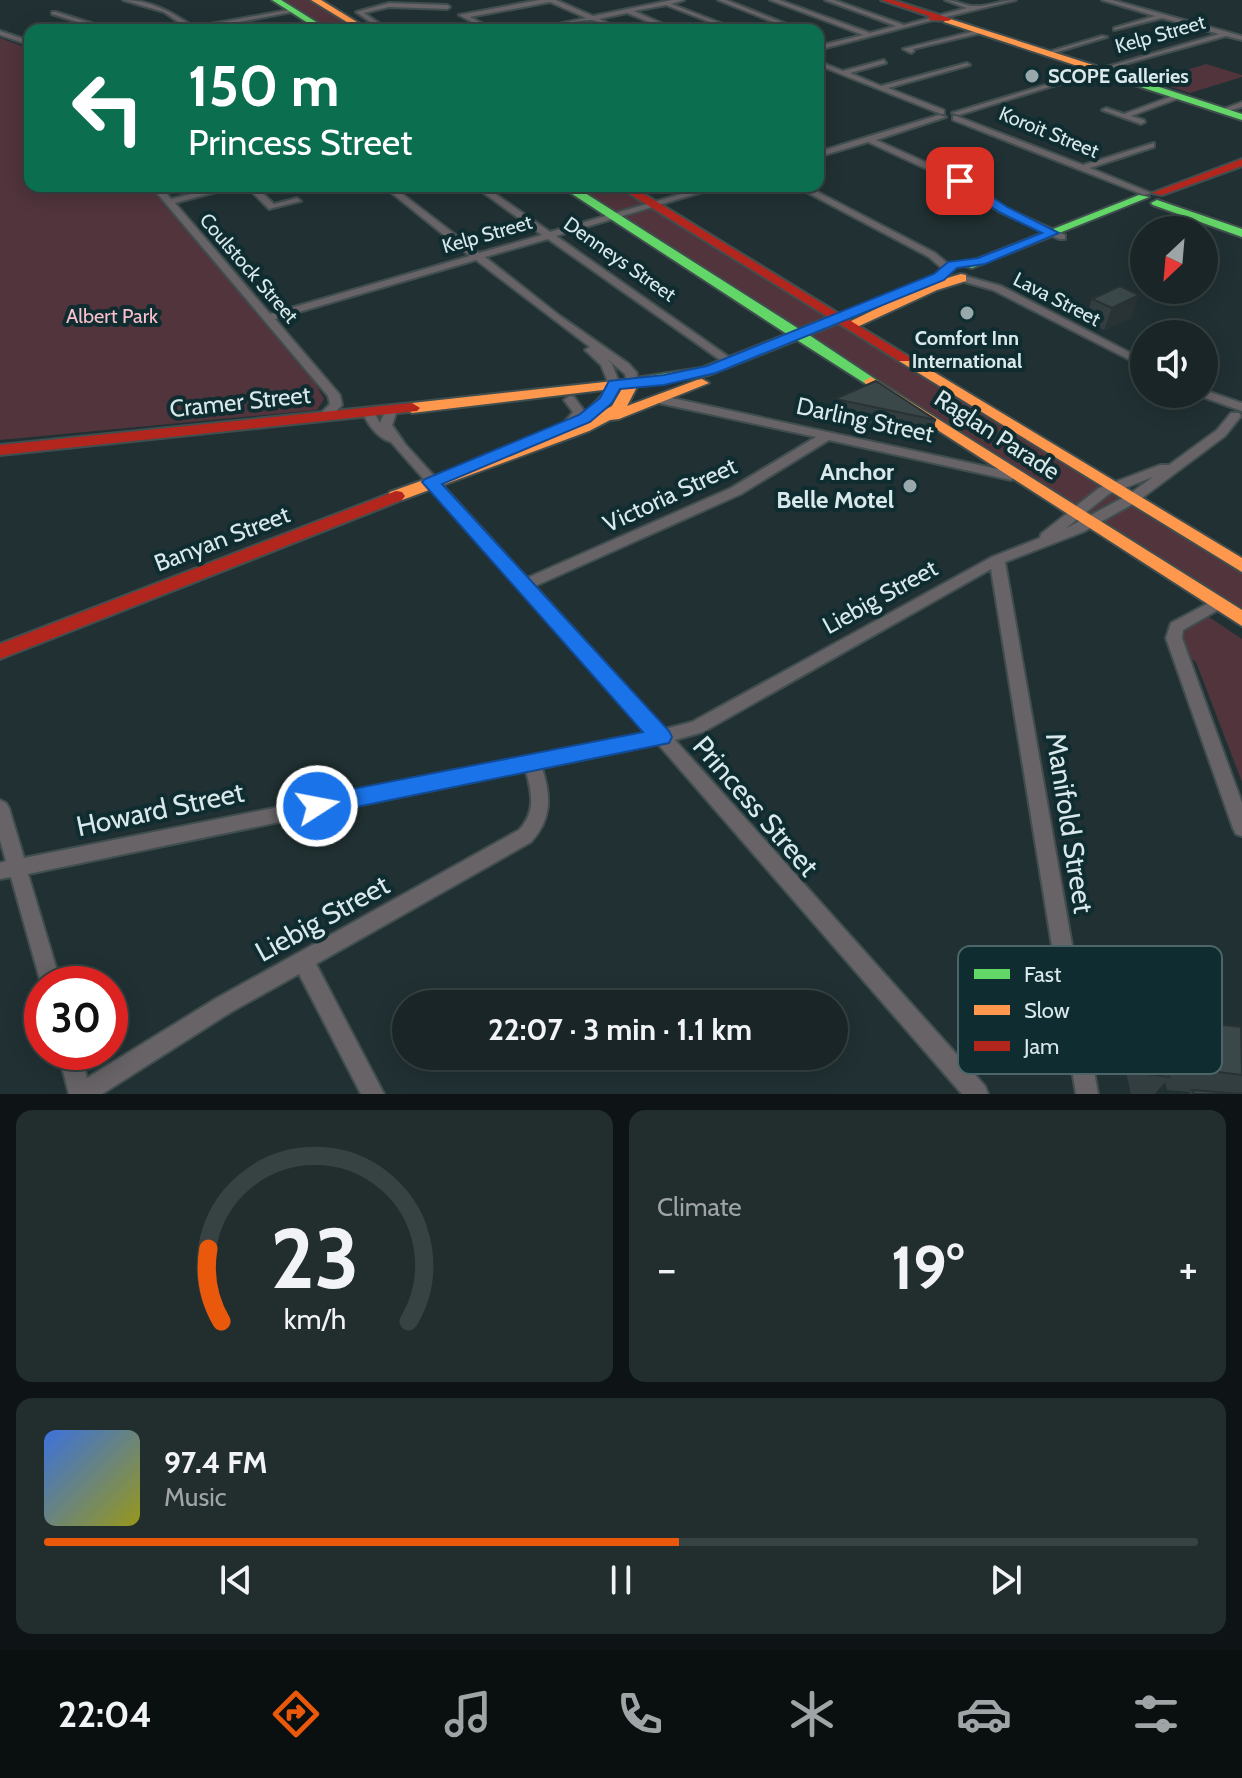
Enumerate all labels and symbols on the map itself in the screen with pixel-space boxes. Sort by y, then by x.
street label: Kelp Street [1112,10,1208,58]
place label: SCOPE Galleries [1048,64,1189,88]
marker: SCOPE Galleries [1023,67,1041,85]
street label: Koroit Street [996,101,1103,163]
pin [926,147,994,215]
street label: Coulstock Street [195,208,304,328]
street label: Kelp Street [439,210,535,258]
street label: Denneys Street [559,211,681,307]
north arrow [1130,216,1218,304]
street label: Lava Street [1009,267,1105,331]
park label: Albert Park [66,304,158,328]
marker: Comfort Inn International [958,304,976,322]
place label: Comfort Inn International [912,326,1022,373]
street label: Cramer Street [168,380,312,423]
street label: Raglan Parade [929,383,1065,486]
street label: Darling Street [794,391,936,448]
street label: Victoria Street [598,451,741,538]
place label: Anchor Belle Motel [776,457,894,514]
marker: Anchor Belle Motel [901,477,919,495]
street label: Banyan Street [150,499,294,578]
street label: Liebig Street [817,553,942,640]
street label: Princess Street [686,729,826,883]
street label: Manifold Street [1039,730,1101,916]
position arrow [275,764,359,848]
street label: Howard Street [73,775,247,843]
street label: Liebig Street [249,867,395,969]
legend [958,946,1222,1074]
text: Fast [1024,961,1062,988]
speed limit sign: 30 [24,966,128,1070]
text: Slow [1024,997,1070,1024]
text: Jam [1023,1033,1059,1060]

